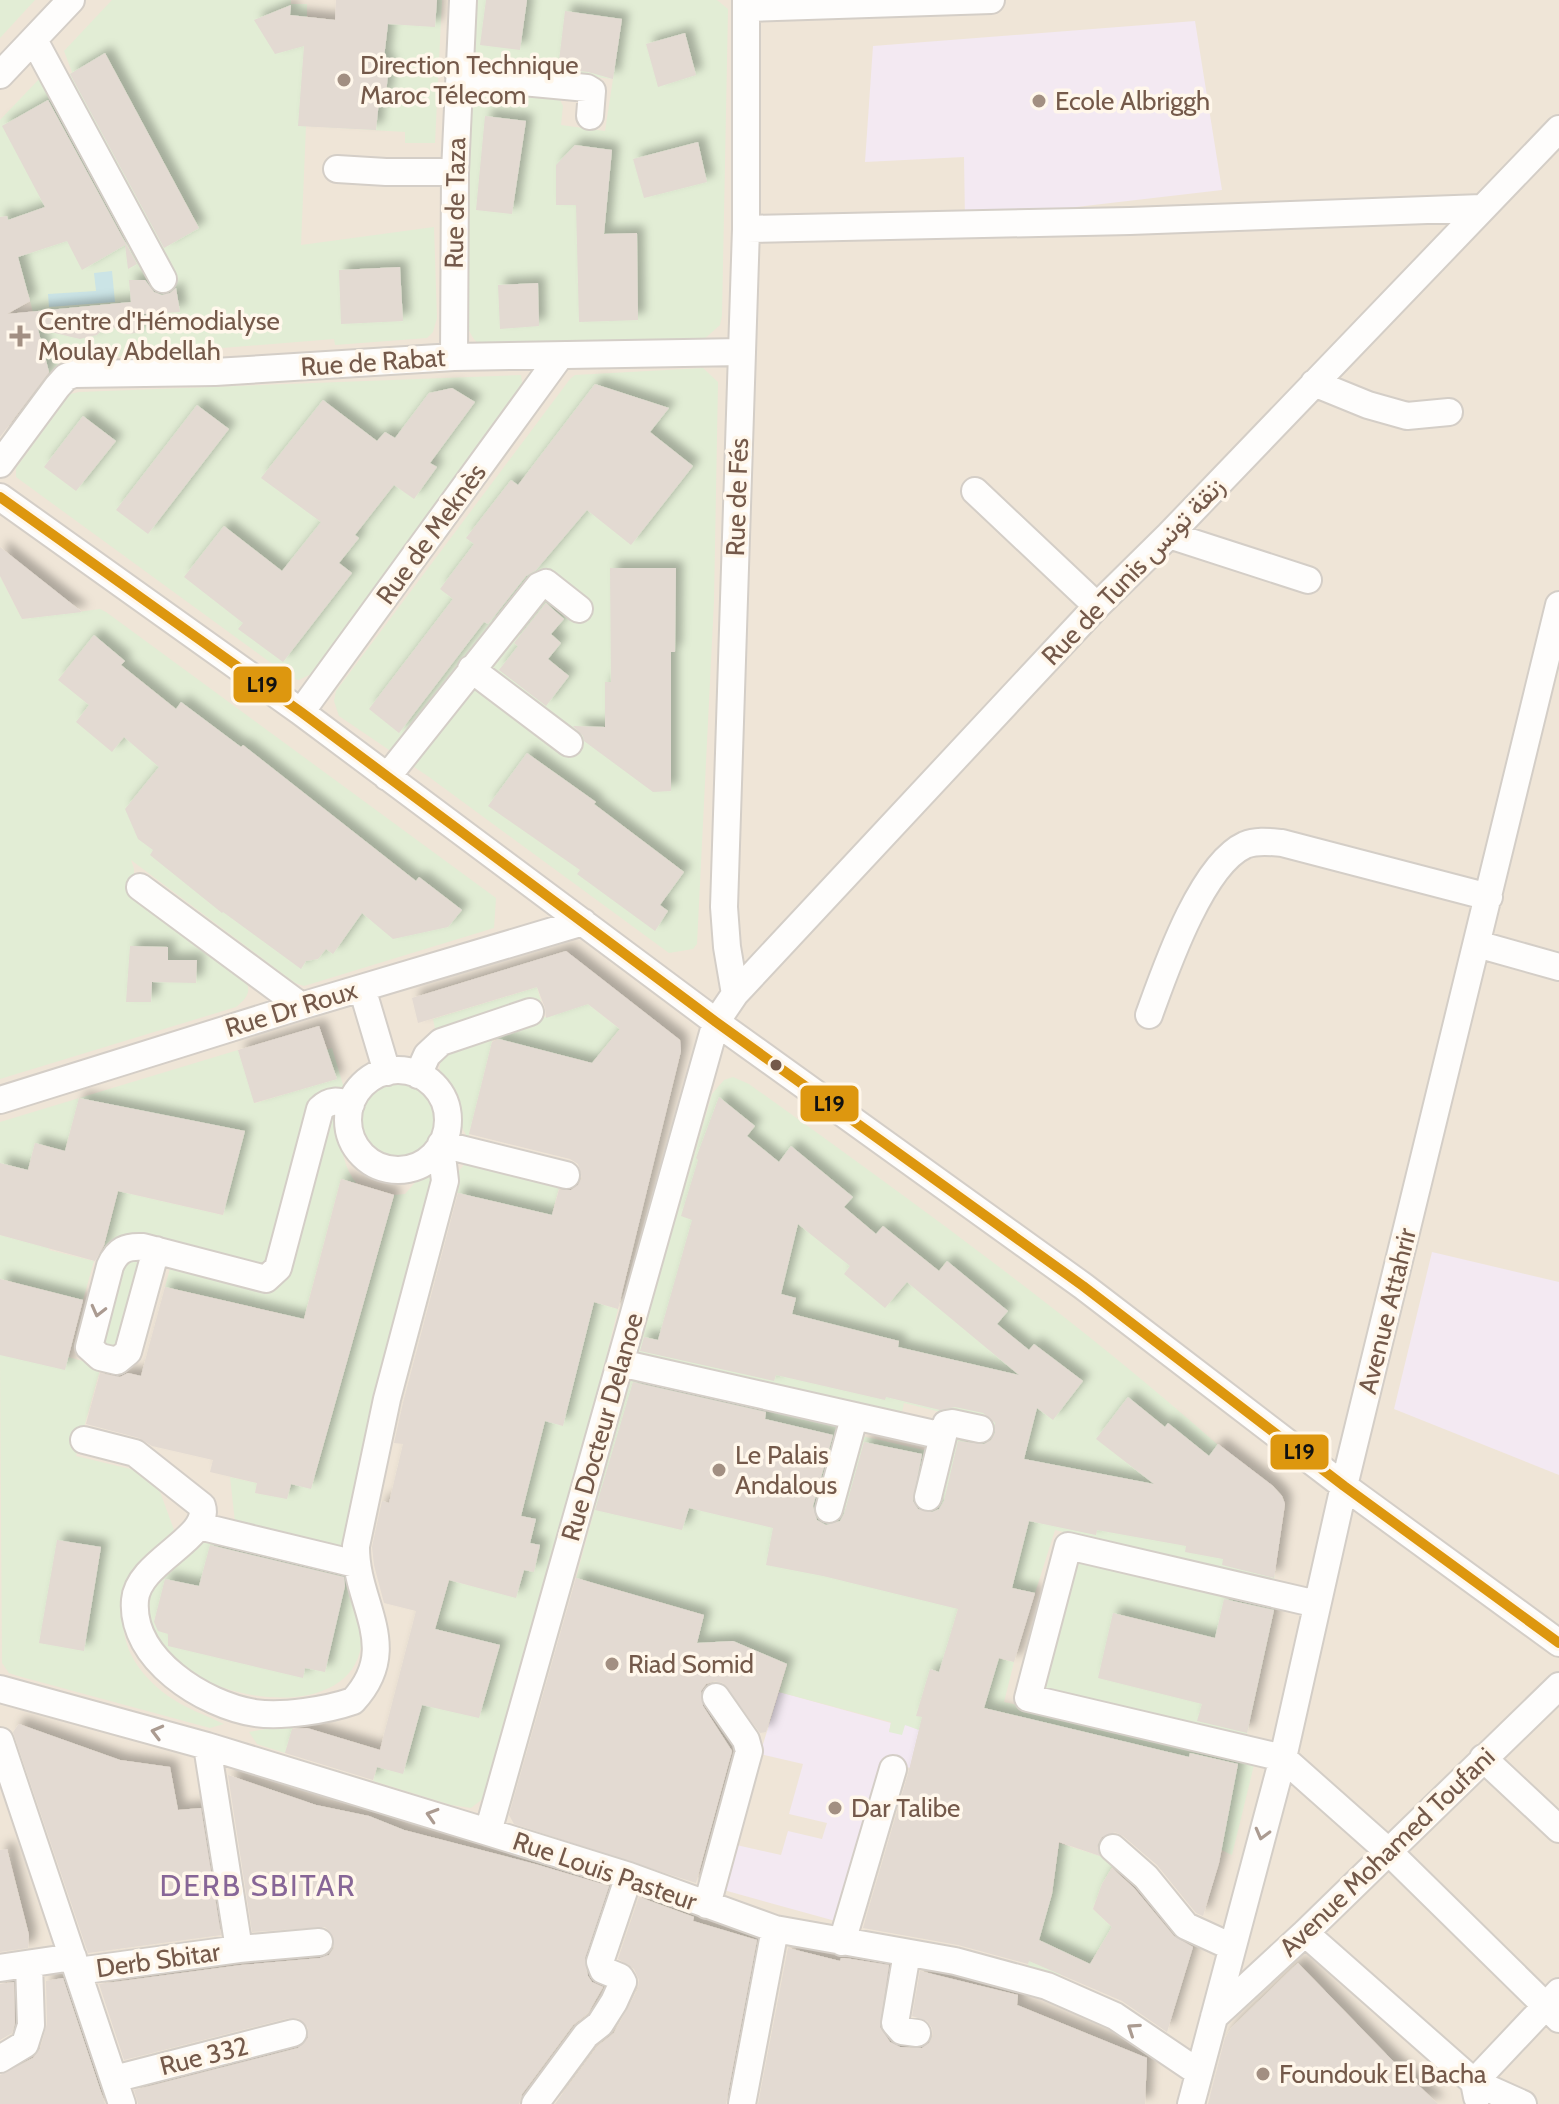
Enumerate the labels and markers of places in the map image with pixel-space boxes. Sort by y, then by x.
place label: Direction Technique Maroc Télecom [360,49,579,111]
marker: Direction Technique Maroc Télecom [335,71,353,89]
place label: Ecole Albriggh [1055,85,1210,117]
marker: Ecole Albriggh [1030,92,1048,110]
place label: Centre d'Hémodialyse Moulay Abdellah [38,305,280,367]
marker: Centre d'Hémodialyse Moulay Abdellah [9,325,31,347]
unlabelled marker [768,1057,784,1073]
place label: Le Palais Andalous [735,1439,837,1501]
marker: Le Palais Andalous [710,1461,728,1479]
place label: Riad Somid [628,1648,754,1680]
marker: Riad Somid [603,1655,621,1673]
place label: Dar Talibe [851,1792,960,1824]
marker: Dar Talibe [826,1799,844,1817]
place label: Foundouk El Bacha [1279,2058,1487,2090]
marker: Foundouk El Bacha [1254,2065,1272,2083]

